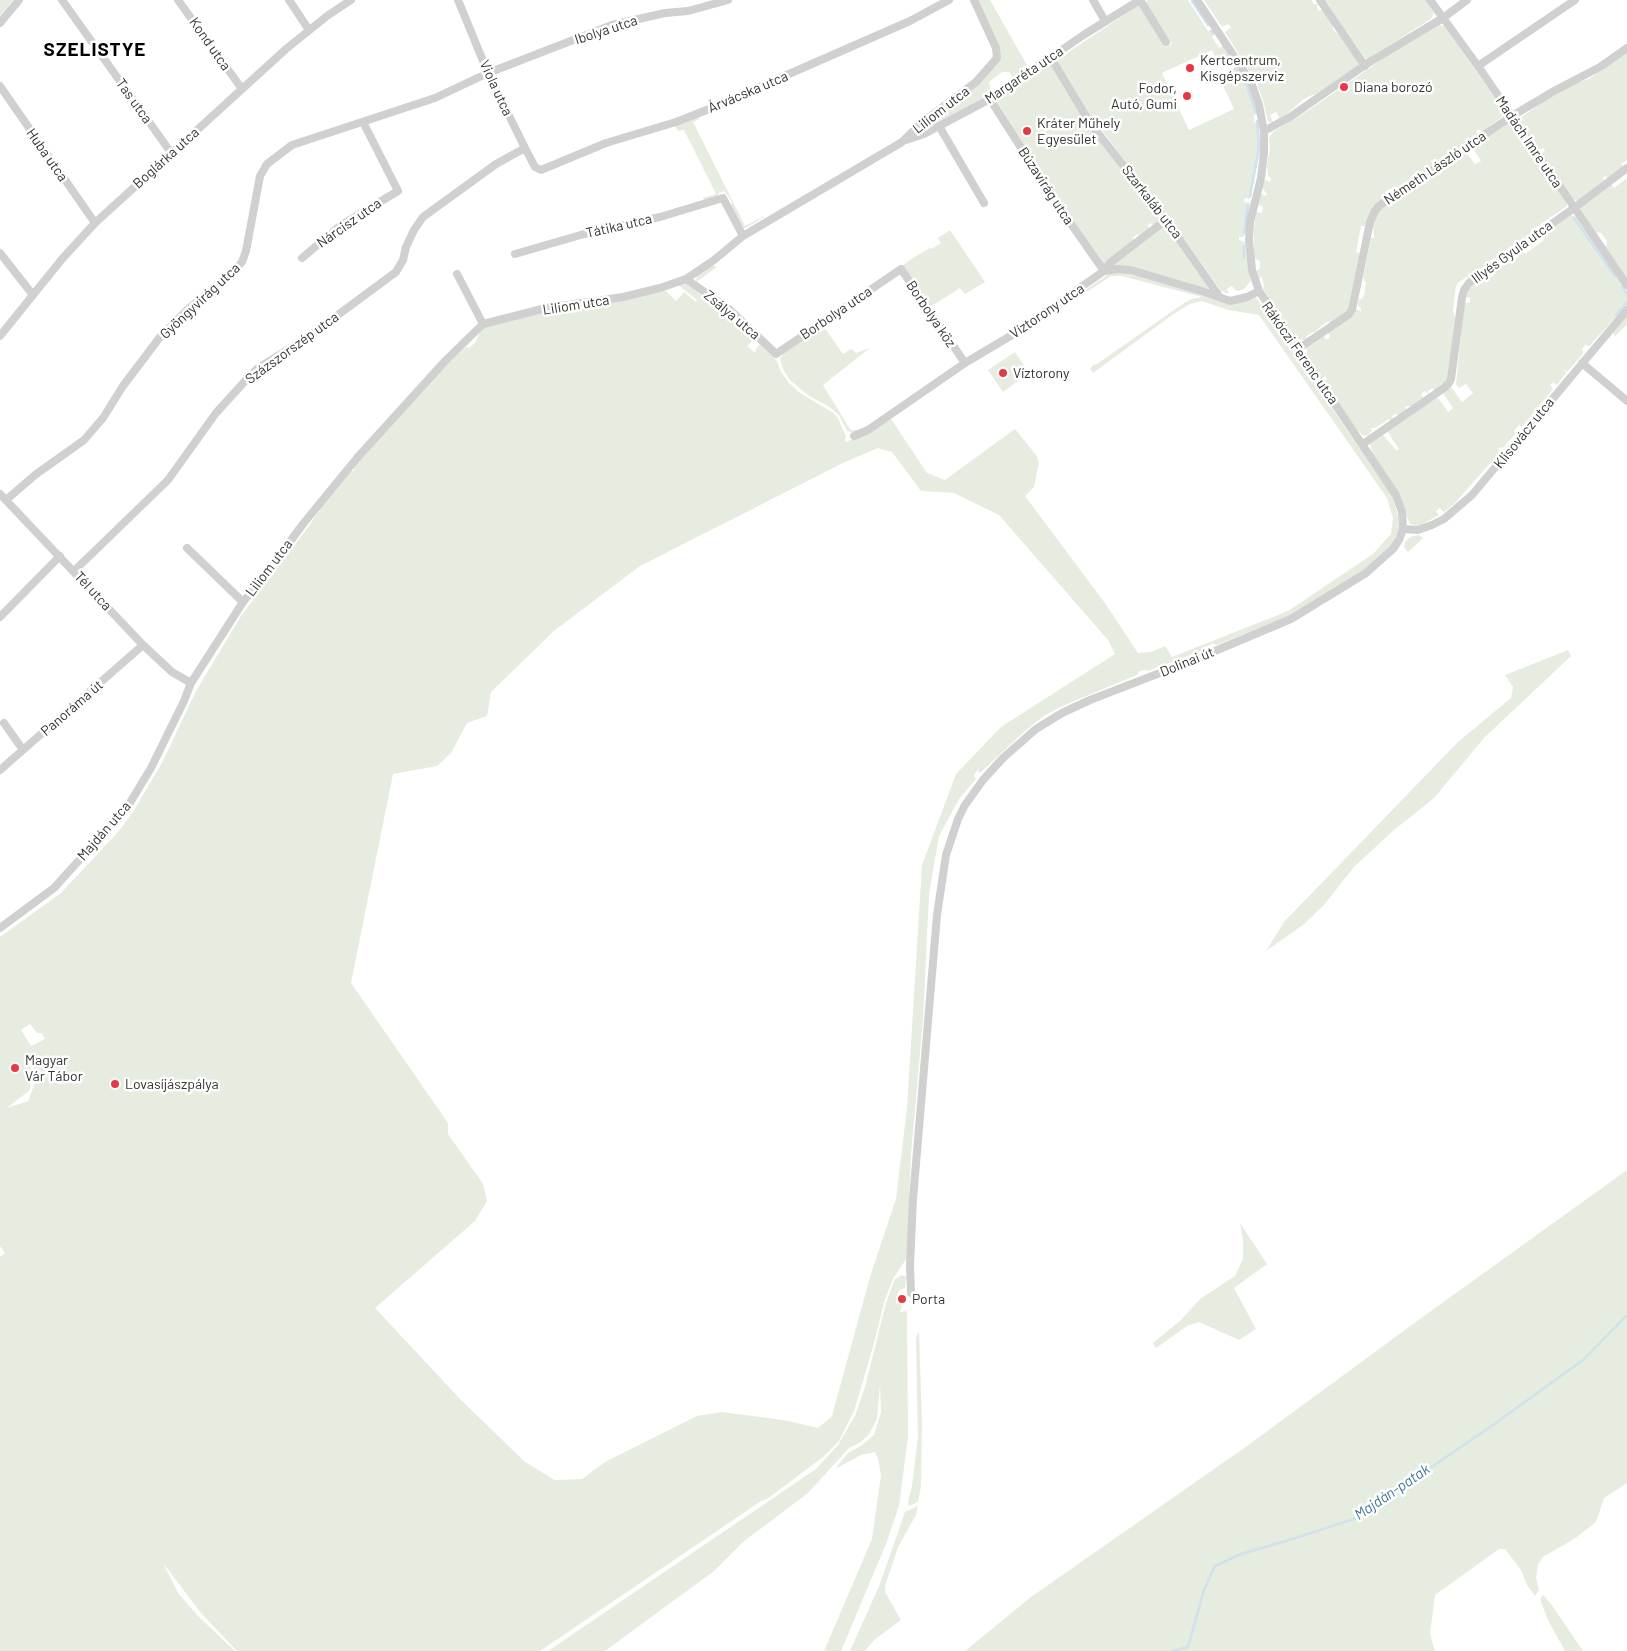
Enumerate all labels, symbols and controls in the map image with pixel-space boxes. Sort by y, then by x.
street label: Ibolya utca [572,12,640,48]
street label: Kond utca [186,14,234,74]
district label: SZELISTYE [42,39,148,61]
street label: Margaréta utca [982,43,1066,107]
place label: Kertcentrum, Kisgépszerviz [1200,52,1284,84]
street label: Viola utca [476,58,516,118]
marker: Kertcentrum, Kisgépszerviz [1184,62,1196,74]
street label: Árvácska utca [706,68,790,116]
street label: Tas utca [112,75,156,127]
place label: Diana borozó [1354,79,1432,95]
place label: Fodor, Autó, Gumi [1111,80,1177,112]
marker: Diana borozó [1338,81,1350,93]
street label: Liliom utca [909,83,973,137]
marker: Fodor, Autó, Gumi [1181,90,1193,102]
street label: Madách Imre utca [1492,93,1566,191]
place label: Kráter Műhely Egyesület [1037,115,1120,148]
street label: Boglárka utca [130,124,202,192]
street label: Huba utca [23,125,71,185]
marker: Kráter Műhely Egyesület [1021,125,1033,137]
street label: Németh László utca [1381,128,1489,208]
street label: Búzavirág utca [1015,144,1077,228]
street label: Szarkaláb utca [1118,162,1186,242]
street label: Nárcisz utca [313,195,385,251]
street label: Tátika utca [584,210,654,242]
street label: Illyés Gyula utca [1468,217,1556,287]
street label: Gyöngyvirág utca [156,260,244,342]
street label: Borbolya köz [903,278,959,350]
street label: Víztorony utca [1007,280,1087,342]
street label: Borbolya utca [797,283,875,343]
street label: Zsálya utca [701,287,763,343]
street label: Liliom utca [542,291,610,319]
street label: Rákóczi Ferenc utca [1258,298,1342,408]
street label: Százszorszép utca [242,309,342,387]
place label: Víztorony [1013,365,1069,381]
marker: Víztorony [997,367,1009,379]
street label: Klisovácz utca [1490,394,1558,472]
street label: Liliom utca [242,536,296,600]
street label: Tél utca [71,568,115,614]
street label: Dolinai út [1158,644,1216,680]
street label: Panoráma út [37,676,107,740]
street label: Majdán utca [74,798,134,864]
place label: Magyar Vár Tábor [25,1052,83,1084]
marker: Magyar Vár Tábor [9,1062,21,1074]
place label: Lovasíjászpálya [125,1076,219,1092]
marker: Lovasíjászpálya [109,1078,121,1090]
place label: Porta [912,1291,945,1307]
marker: Porta [896,1293,908,1305]
water label: Majdán-patak [1351,1460,1433,1524]

